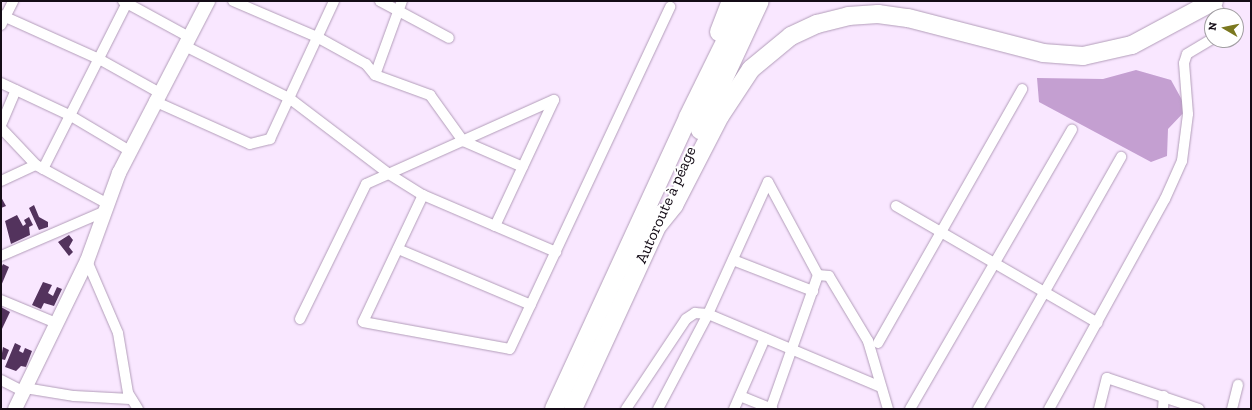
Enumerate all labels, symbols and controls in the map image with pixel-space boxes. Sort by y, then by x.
north arrow [1204,8,1244,48]
text: N [1206,21,1220,31]
street label: Autoroute à péage [632,144,700,266]

